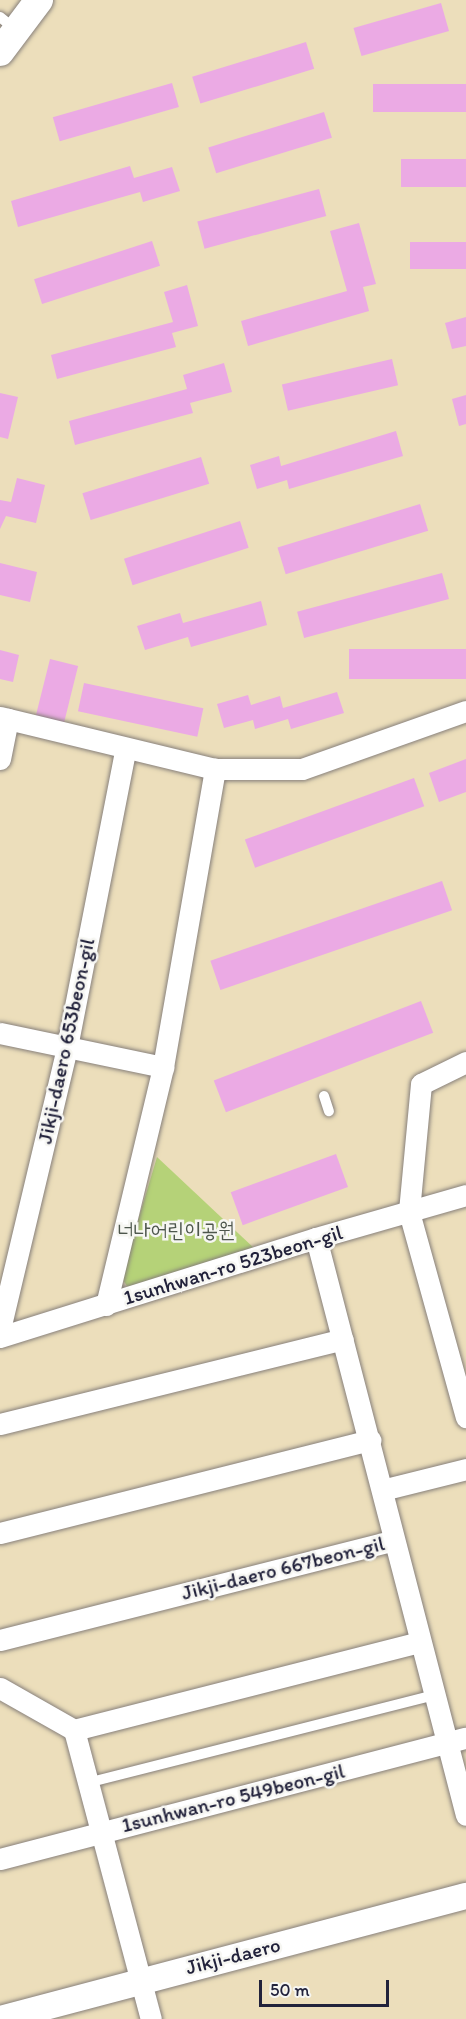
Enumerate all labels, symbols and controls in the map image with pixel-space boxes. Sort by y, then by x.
street label: Jikji-daero 653beon-gil [32,936,100,1146]
park label: 너나어린이공원 [117,1217,235,1243]
street label: 1sunhwan-ro 523beon-gil [120,1220,346,1310]
street label: Jikji-daero 667beon-gil [179,1531,387,1605]
street label: 1sunhwan-ro 549beon-gil [119,1758,347,1838]
street label: Jikji-daero [183,1932,283,1980]
scale bar [262,1968,392,2006]
text: 50 m [270,1979,310,2001]

